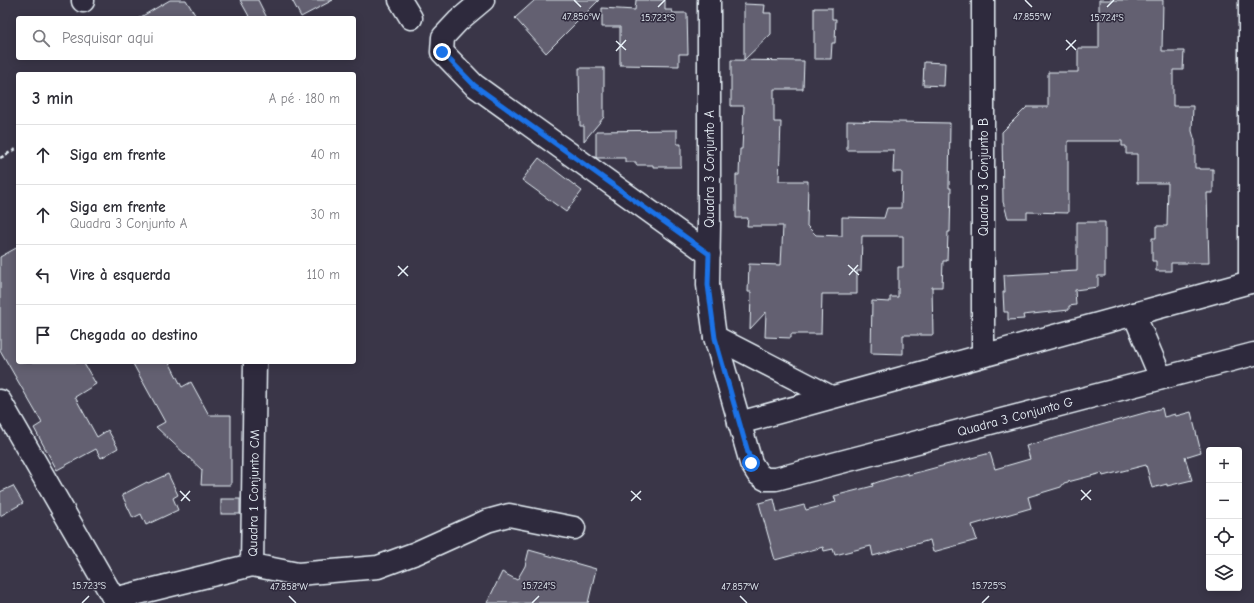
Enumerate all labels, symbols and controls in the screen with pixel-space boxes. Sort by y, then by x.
text: 47.856°W [562,11,600,23]
text: 47.855°W [1013,11,1051,23]
text: 15.723°S [641,12,675,24]
text: 15.724°S [1090,12,1124,24]
search box [16,16,356,60]
icon: search [30,27,52,49]
text: Pesquisar aqui [62,29,154,47]
route end [433,43,451,61]
text: 3 min [32,89,73,108]
text: A pé · 180 m [269,91,340,106]
street label: Quadra 3 Conjunto A [702,110,717,228]
street label: Quadra 3 Conjunto B [976,118,991,236]
icon: ahead [32,144,54,166]
text: Siga em frente [70,146,166,164]
text: 40 m [311,147,340,162]
text: Siga em frente [70,198,166,216]
icon: ahead [32,204,54,226]
text: 30 m [310,207,340,222]
text: Quadra 3 Conjunto A [70,216,187,231]
icon: left [32,264,54,286]
text: Vire à esquerda [70,266,171,284]
text: 110 m [307,267,340,282]
icon: arrive [32,324,54,346]
text: Chegada ao destino [70,326,198,344]
street label: Quadra 3 Conjunto G [956,394,1075,439]
street label: Quadra 1 Conjunto CM [245,429,262,557]
map controls [1206,447,1242,591]
button: + [1206,447,1242,483]
route start [742,454,760,472]
button: − [1206,483,1242,519]
button: locate [1206,519,1242,555]
button: layers [1206,555,1242,591]
text: 15.723°S [72,580,106,592]
text: 15.724°S [522,580,556,592]
text: 15.725°S [972,580,1007,592]
text: 47.858°W [270,581,308,593]
text: 47.857°W [721,581,759,593]

